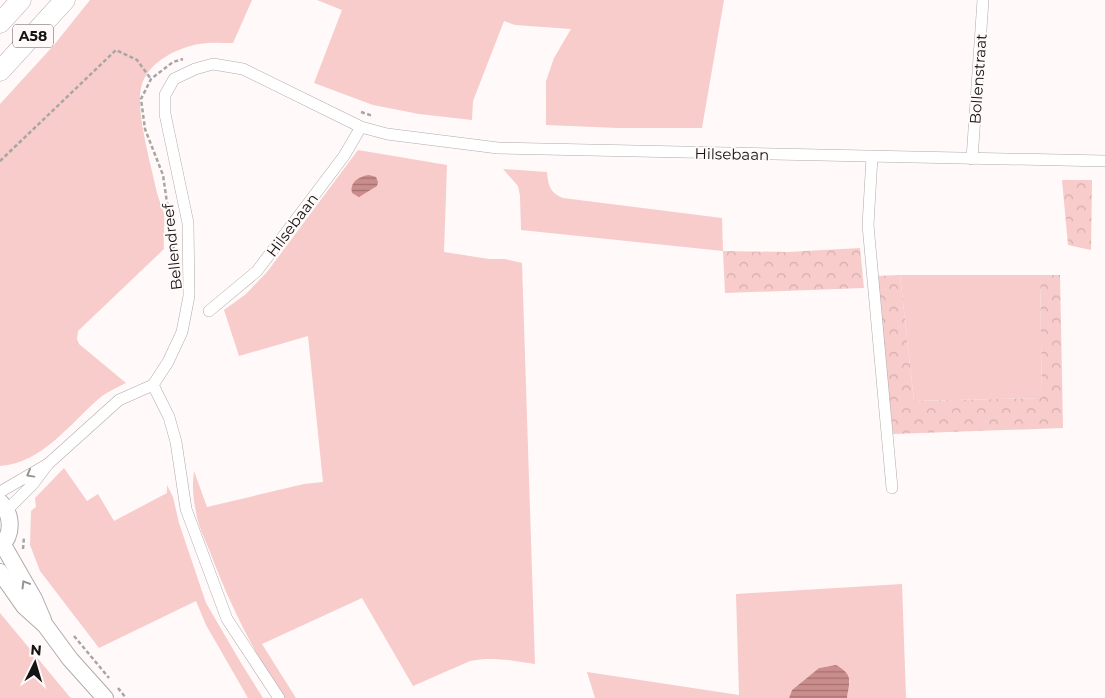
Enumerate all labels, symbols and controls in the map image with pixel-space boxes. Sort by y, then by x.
road number: A58 [13,24,53,48]
street label: Bollenstraat [965,33,991,125]
street label: Hilsebaan [695,144,769,164]
street label: Hilsebaan [262,189,322,261]
street label: Bellendreef [158,202,186,291]
one-way arrow [26,467,35,477]
one-way arrow [22,581,32,590]
north arrow [10,638,60,688]
text: N [30,641,43,660]

